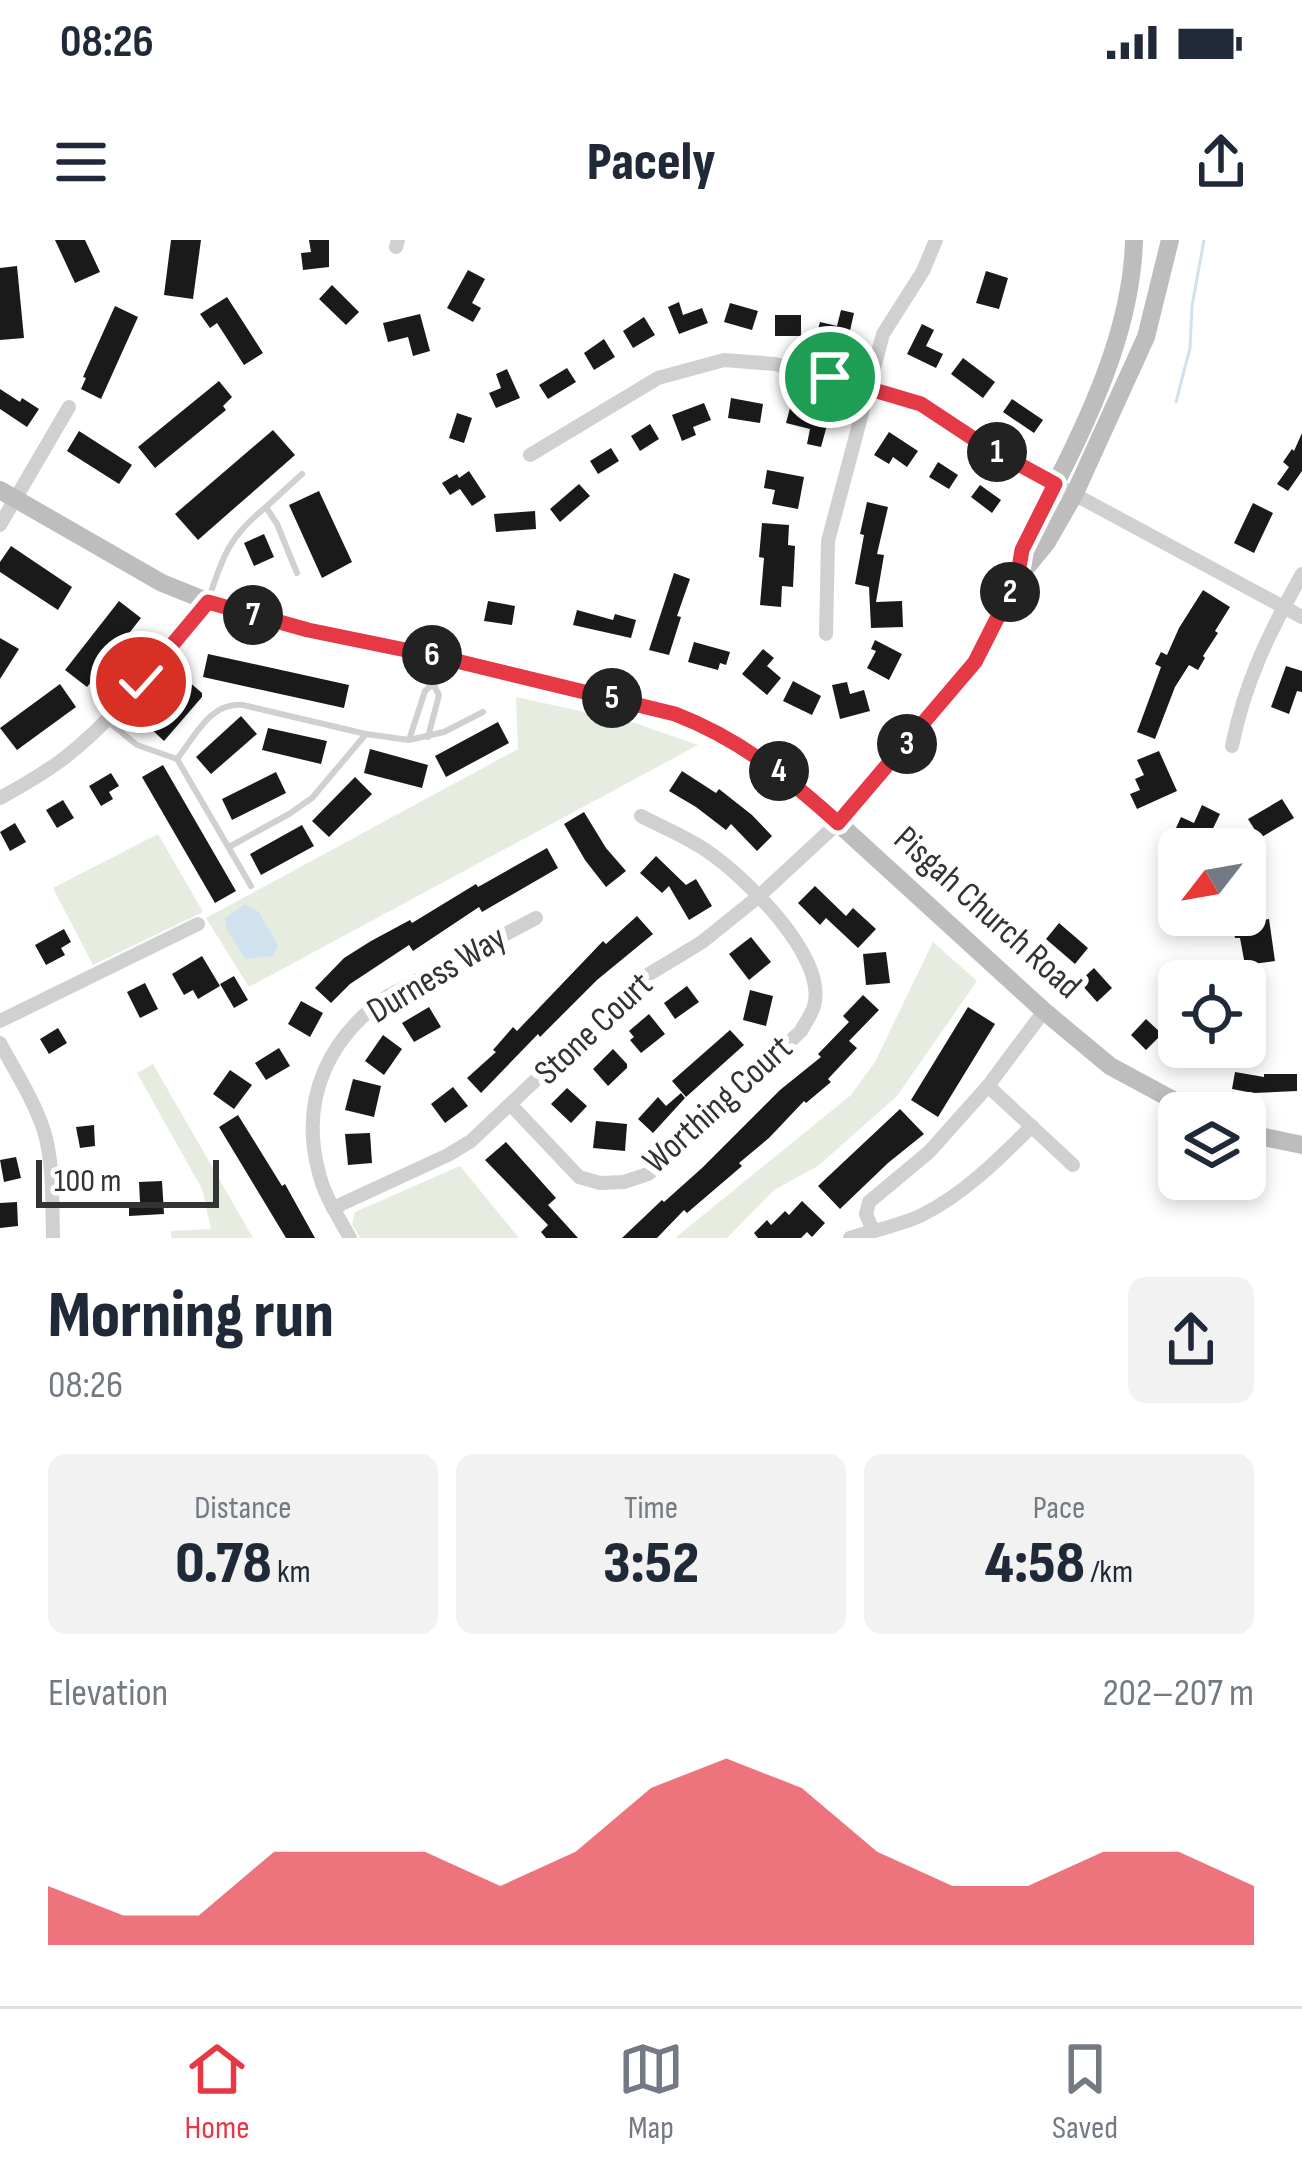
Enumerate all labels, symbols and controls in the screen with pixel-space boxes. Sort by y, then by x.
text: 08:26 [60,15,154,70]
icon: menu [48,129,114,195]
icon: share [1188,129,1254,195]
text: Pacely [587,130,715,195]
pin [779,326,881,428]
icon: arrive [797,344,863,410]
pin: 1 [967,422,1027,482]
text: 1 [991,432,1003,472]
pin: 2 [980,562,1040,622]
text: 2 [1003,572,1017,612]
pin: 7 [223,585,283,645]
text: 7 [246,595,260,635]
pin: 6 [402,625,462,685]
pin [90,631,192,733]
text: 6 [424,635,440,675]
icon: check [108,649,174,715]
pin: 5 [582,668,642,728]
text: 5 [605,678,619,718]
pin: 3 [877,714,937,774]
text: 3 [900,724,914,764]
pin: 4 [749,741,809,801]
text: 4 [771,751,787,791]
street label: Pisgah Church Road [885,818,1089,1008]
north arrow [1158,828,1266,936]
map controls [1158,828,1266,1200]
street label: Durness Way [360,917,514,1033]
button: locate [1158,960,1266,1068]
street label: Stone Court [526,964,662,1094]
street label: Worthing Court [635,1027,802,1183]
button: layers [1158,1092,1266,1200]
scale bar [36,1154,219,1207]
text: 100 m [54,1161,121,1201]
text: Morning run [48,1277,334,1356]
button: share [1128,1277,1254,1403]
text: 08:26 [48,1362,123,1409]
text: Distance [194,1488,292,1528]
text: Time [624,1488,678,1528]
text: Pace [1033,1488,1085,1528]
text: 0.78 [175,1528,272,1600]
text: 3:52 [603,1528,699,1600]
text: 4:58 [985,1528,1085,1600]
text: km [272,1552,311,1592]
text: /km [1085,1552,1133,1592]
text: Elevation [48,1670,168,1717]
text: 202–207 m [1103,1670,1254,1717]
tab: Home [184,2036,250,2148]
tab: Map [618,2036,684,2148]
tab: Saved [1052,2036,1118,2148]

